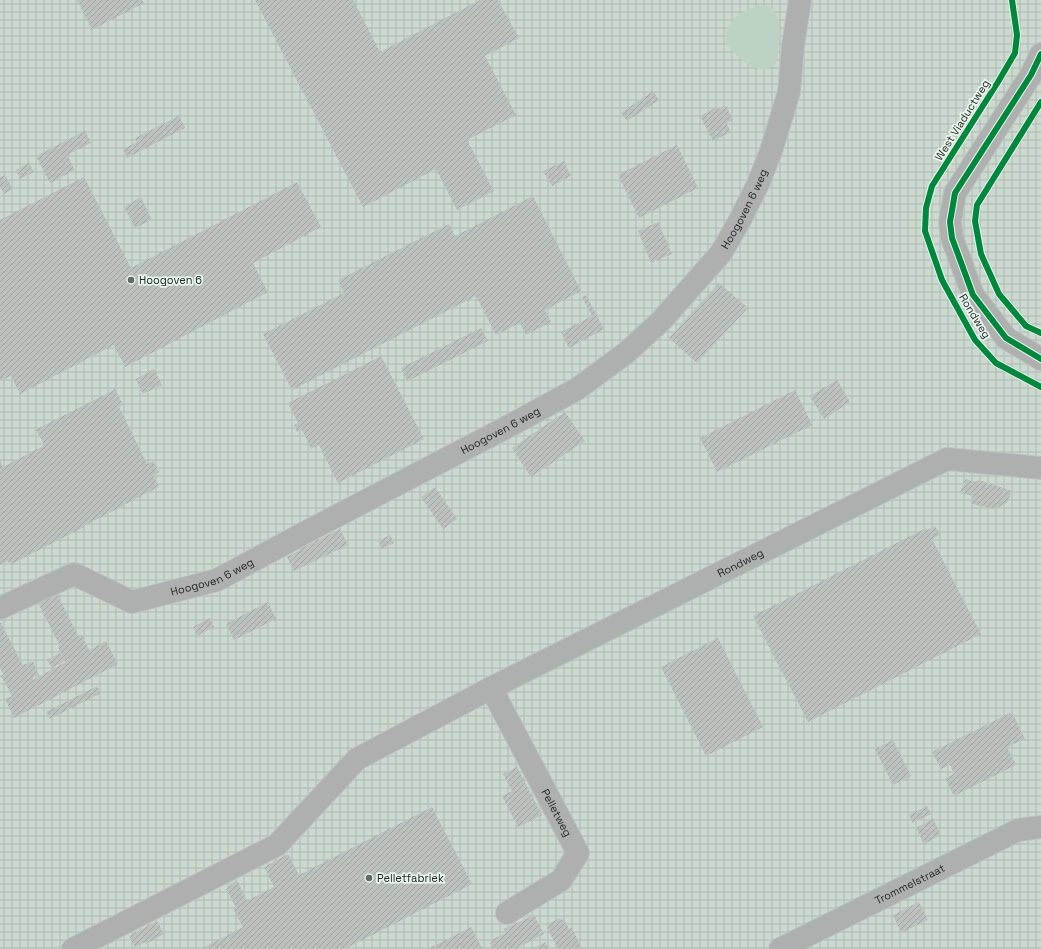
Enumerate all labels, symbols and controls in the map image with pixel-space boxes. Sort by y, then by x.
street label: West Viaductweg [932,77,992,163]
street label: Hoogoven 6 weg [718,167,770,251]
place label: Hoogoven 6 [139,273,202,287]
marker: Hoogoven 6 [126,275,136,285]
street label: Rondweg [956,291,994,341]
street label: Hoogoven 6 weg [458,404,543,457]
street label: Rondweg [715,545,766,580]
street label: Hoogoven 6 weg [169,555,256,599]
street label: Pelletweg [538,786,575,839]
street label: Trommelstraat [872,861,947,908]
place label: Pelletfabriek [377,871,444,885]
marker: Pelletfabriek [364,873,374,883]

